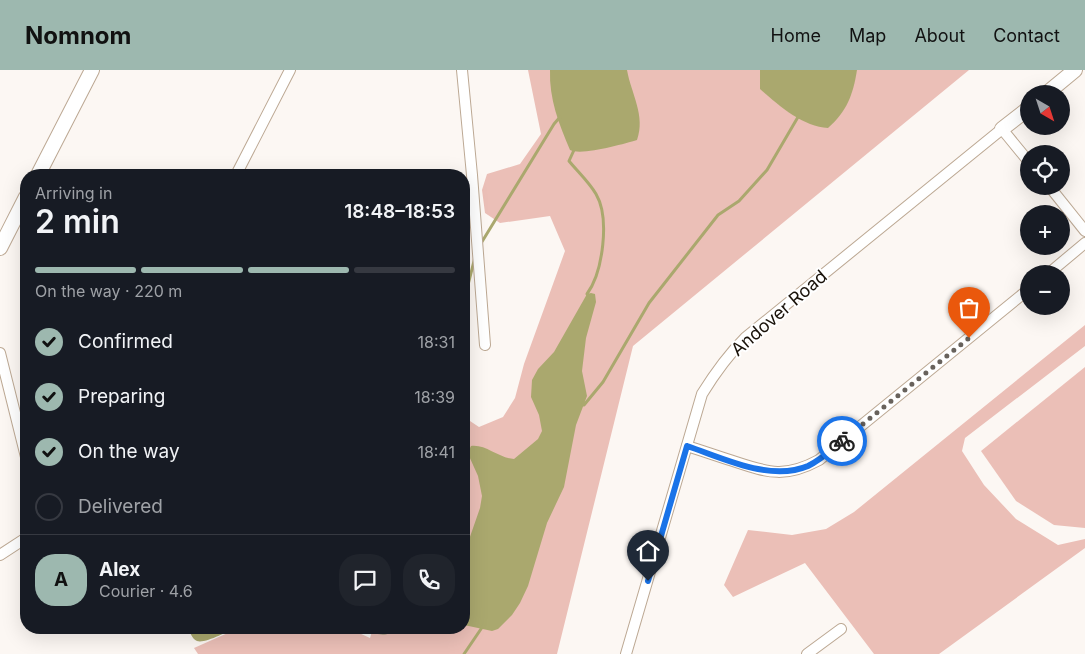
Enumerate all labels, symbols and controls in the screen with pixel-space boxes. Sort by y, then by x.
text: Nomnom [25,21,131,50]
text: Home [771,25,821,46]
text: Map [849,25,886,46]
text: About [914,25,965,46]
text: Contact [993,25,1060,46]
north arrow [1020,85,1070,135]
map controls [1020,85,1070,315]
button: locate [1020,145,1070,195]
text: Arriving in [35,183,112,203]
text: 18:48–18:53 [344,200,455,223]
text: 2 min [35,202,120,241]
button: + [1020,205,1070,255]
street label: Andover Road [726,265,831,360]
button: − [1020,265,1070,315]
text: On the way · 220 m [35,281,182,301]
pin [948,287,990,338]
icon: bag [955,294,983,322]
icon: check [35,328,63,356]
text: Confirmed [78,330,173,353]
text: 18:31 [418,332,455,352]
icon: check [35,383,63,411]
text: Preparing [78,385,165,408]
text: 18:39 [414,387,455,407]
courier [817,416,867,466]
icon: bike [828,427,856,455]
icon: check [35,438,63,466]
text: On the way [78,440,180,463]
text: 18:41 [417,442,455,462]
text: Delivered [78,495,163,518]
pin [627,530,669,581]
icon: home [634,537,662,565]
button: chat [339,554,391,606]
button: phone [403,554,455,606]
text: Alex [99,558,140,581]
text: A [54,568,68,591]
text: Courier · 4.6 [99,581,193,601]

